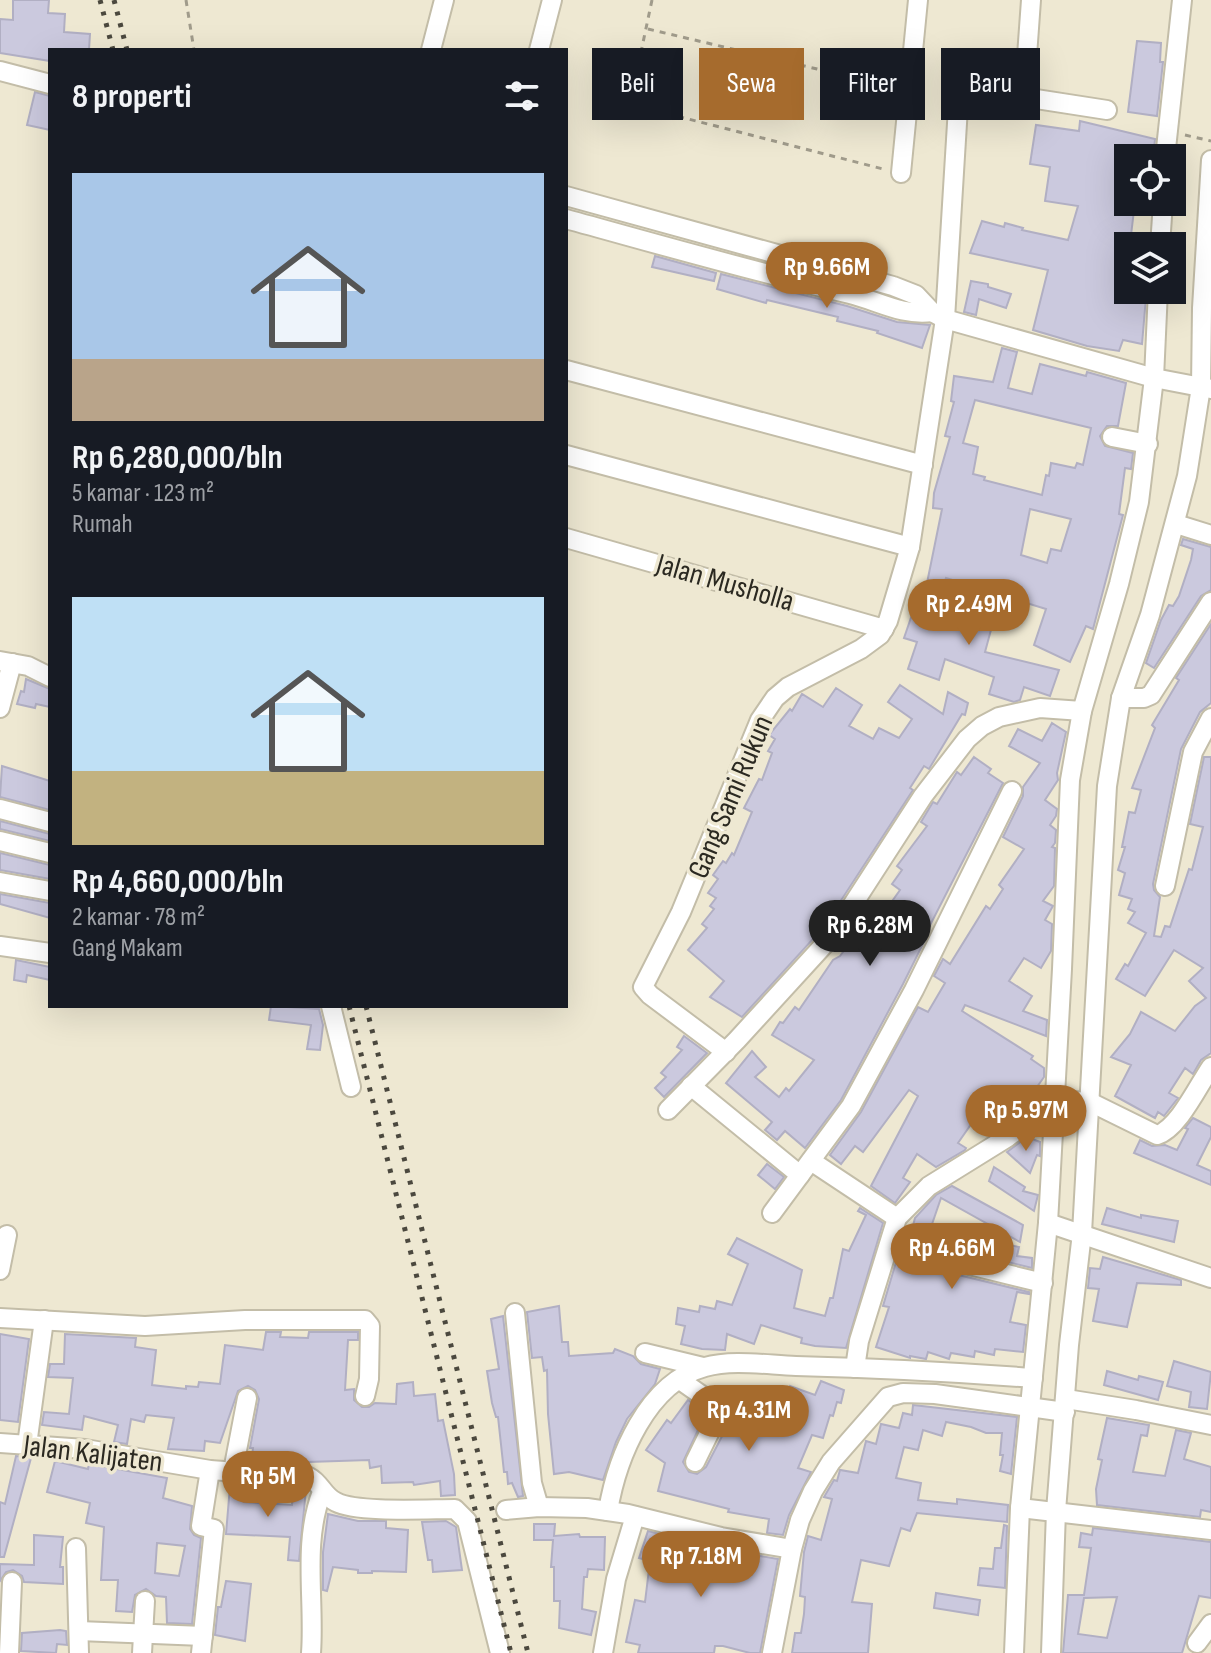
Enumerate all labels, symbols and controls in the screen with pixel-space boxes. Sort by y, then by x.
chip: Beli [592,48,683,120]
chip: Sewa [699,48,804,120]
chip: Filter [820,48,925,120]
chip: Baru [941,48,1040,120]
icon: filters [500,74,544,118]
text: 8 properti [72,76,191,117]
map controls [1114,144,1186,304]
button: locate [1114,144,1186,216]
icon: home [236,225,380,369]
button: layers [1114,232,1186,304]
pin: Rp 9.66M [744,242,910,310]
text: Rp 9.66M [784,252,870,283]
text: Rp 6,280,000/bln [72,437,283,478]
text: 5 kamar · 123 m² [72,478,214,509]
text: Rumah [72,509,133,540]
street label: Jalan Musholla [651,546,798,620]
pin: Rp 2.49M [886,579,1052,647]
text: Rp 2.49M [926,589,1012,620]
icon: home [236,649,380,793]
street label: Gang Sami Rukun [681,710,781,884]
text: Rp 4,660,000/bln [72,861,284,902]
pin: Rp 6.28M [787,900,953,968]
text: 2 kamar · 78 m² [72,902,205,933]
text: Rp 6.28M [827,910,913,941]
text: Gang Makam [72,933,183,964]
pin: Rp 5.97M [943,1085,1109,1153]
text: Rp 5.97M [983,1095,1069,1126]
pin: Rp 4.66M [869,1223,1035,1291]
text: Rp 4.66M [909,1233,995,1264]
pin: Rp 4.31M [666,1385,832,1453]
text: Rp 4.31M [707,1395,791,1426]
street label: Jalan Kalijaten [20,1427,165,1480]
pin: Rp 5M [212,1451,324,1519]
text: Rp 5M [240,1461,296,1492]
pin: Rp 7.18M [618,1531,784,1599]
text: Rp 7.18M [660,1541,742,1572]

